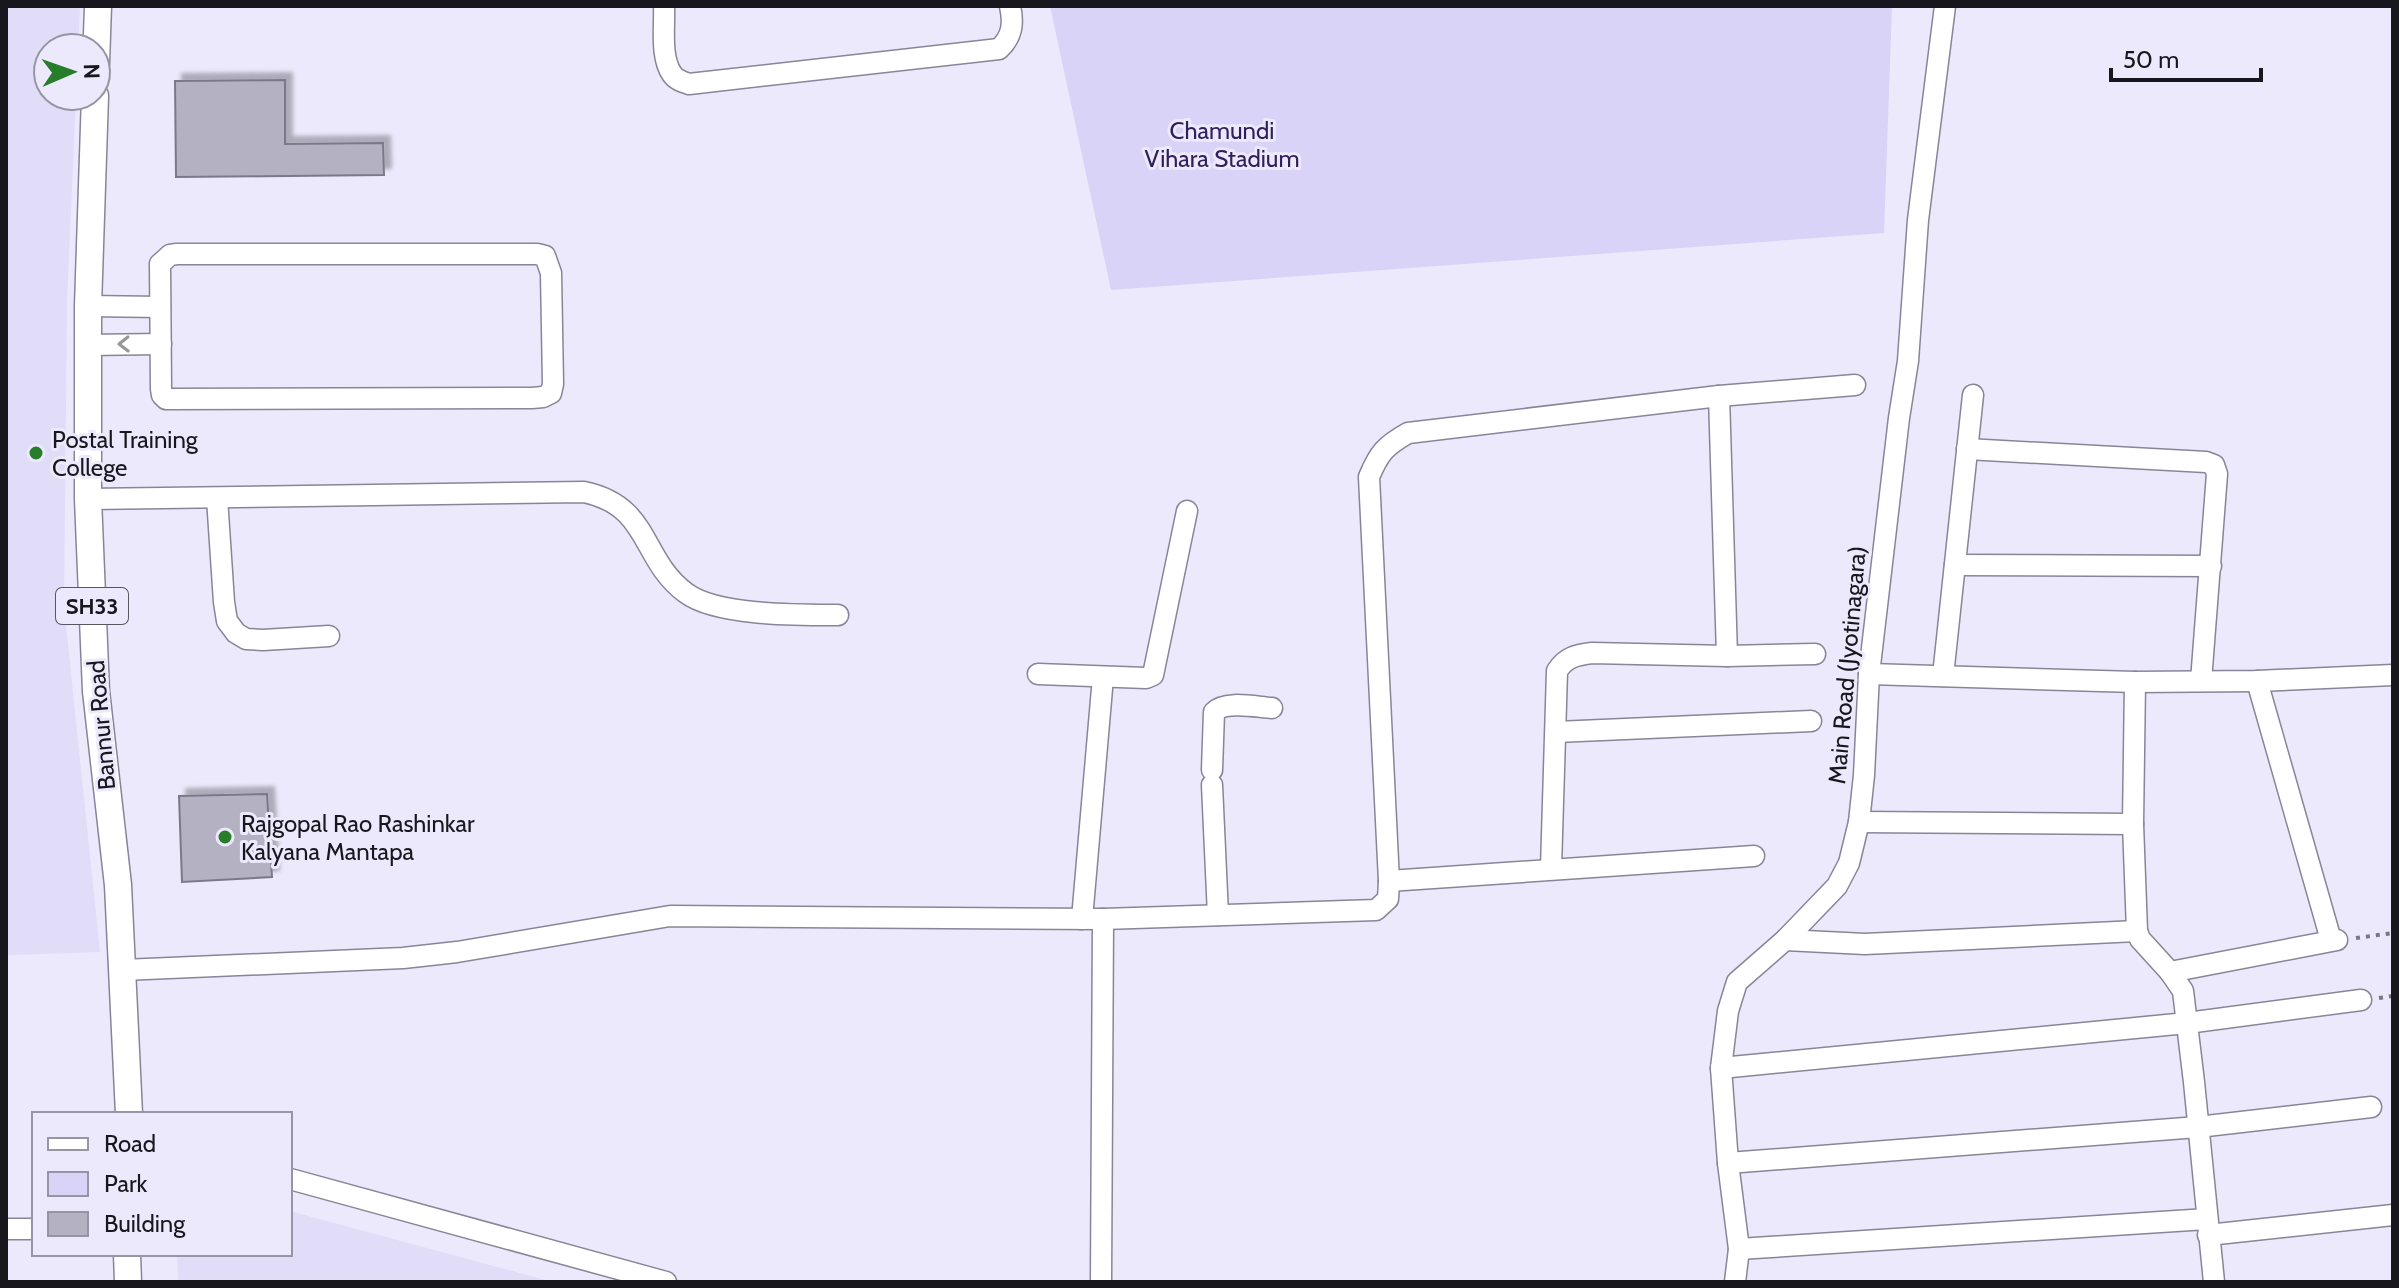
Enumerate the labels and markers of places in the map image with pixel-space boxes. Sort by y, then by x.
place label: Postal Training College [52,425,199,482]
marker: Postal Training College [27,444,45,462]
place label: Rajgopal Rao Rashinkar Kalyana Mantapa [241,809,475,866]
marker: Rajgopal Rao Rashinkar Kalyana Mantapa [216,828,234,846]

